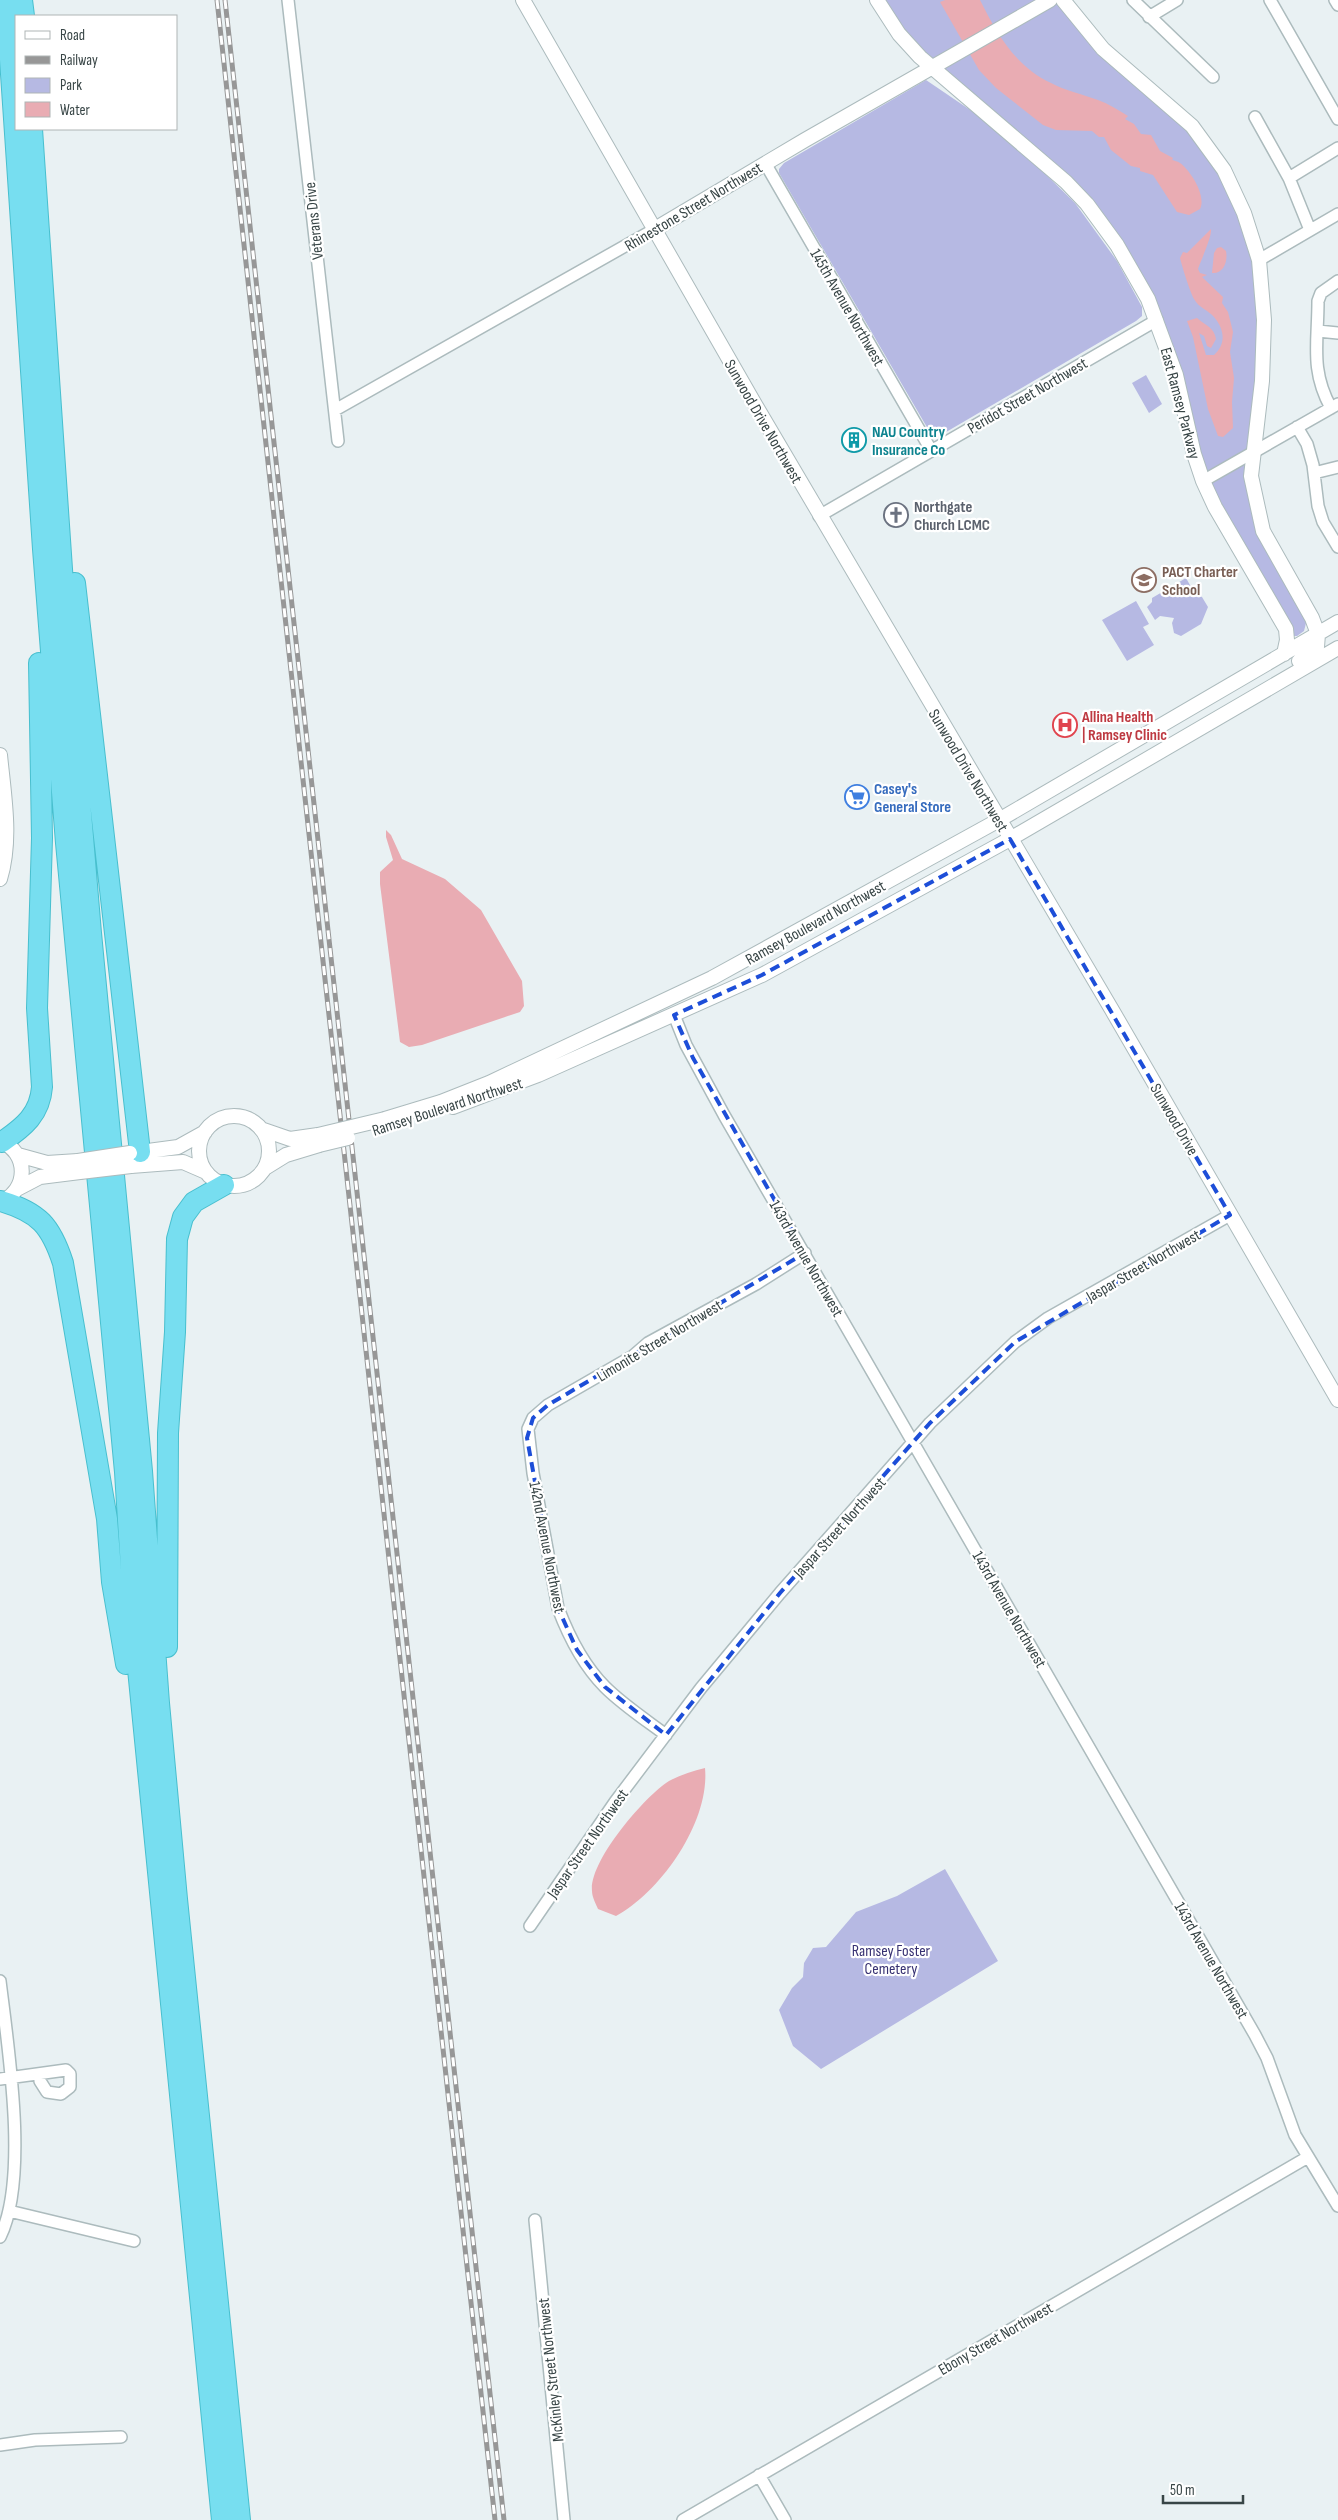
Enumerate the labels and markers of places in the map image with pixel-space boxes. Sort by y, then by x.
place label: NAU Country Insurance Co [872,423,946,460]
building icon: NAU Country Insurance Co [841,427,867,453]
place label: Northgate Church LCMC [914,498,990,535]
church icon: Northgate Church LCMC [883,502,909,528]
place label: PACT Charter School [1162,563,1238,600]
school or university icon: PACT Charter School [1131,567,1157,593]
place label: Allina Health | Ramsey Clinic [1081,708,1167,745]
hospital icon: Allina Health | Ramsey Clinic [1052,712,1078,738]
place label: Casey's General Store [874,780,951,817]
supermarket icon: Casey's General Store [844,784,870,810]

